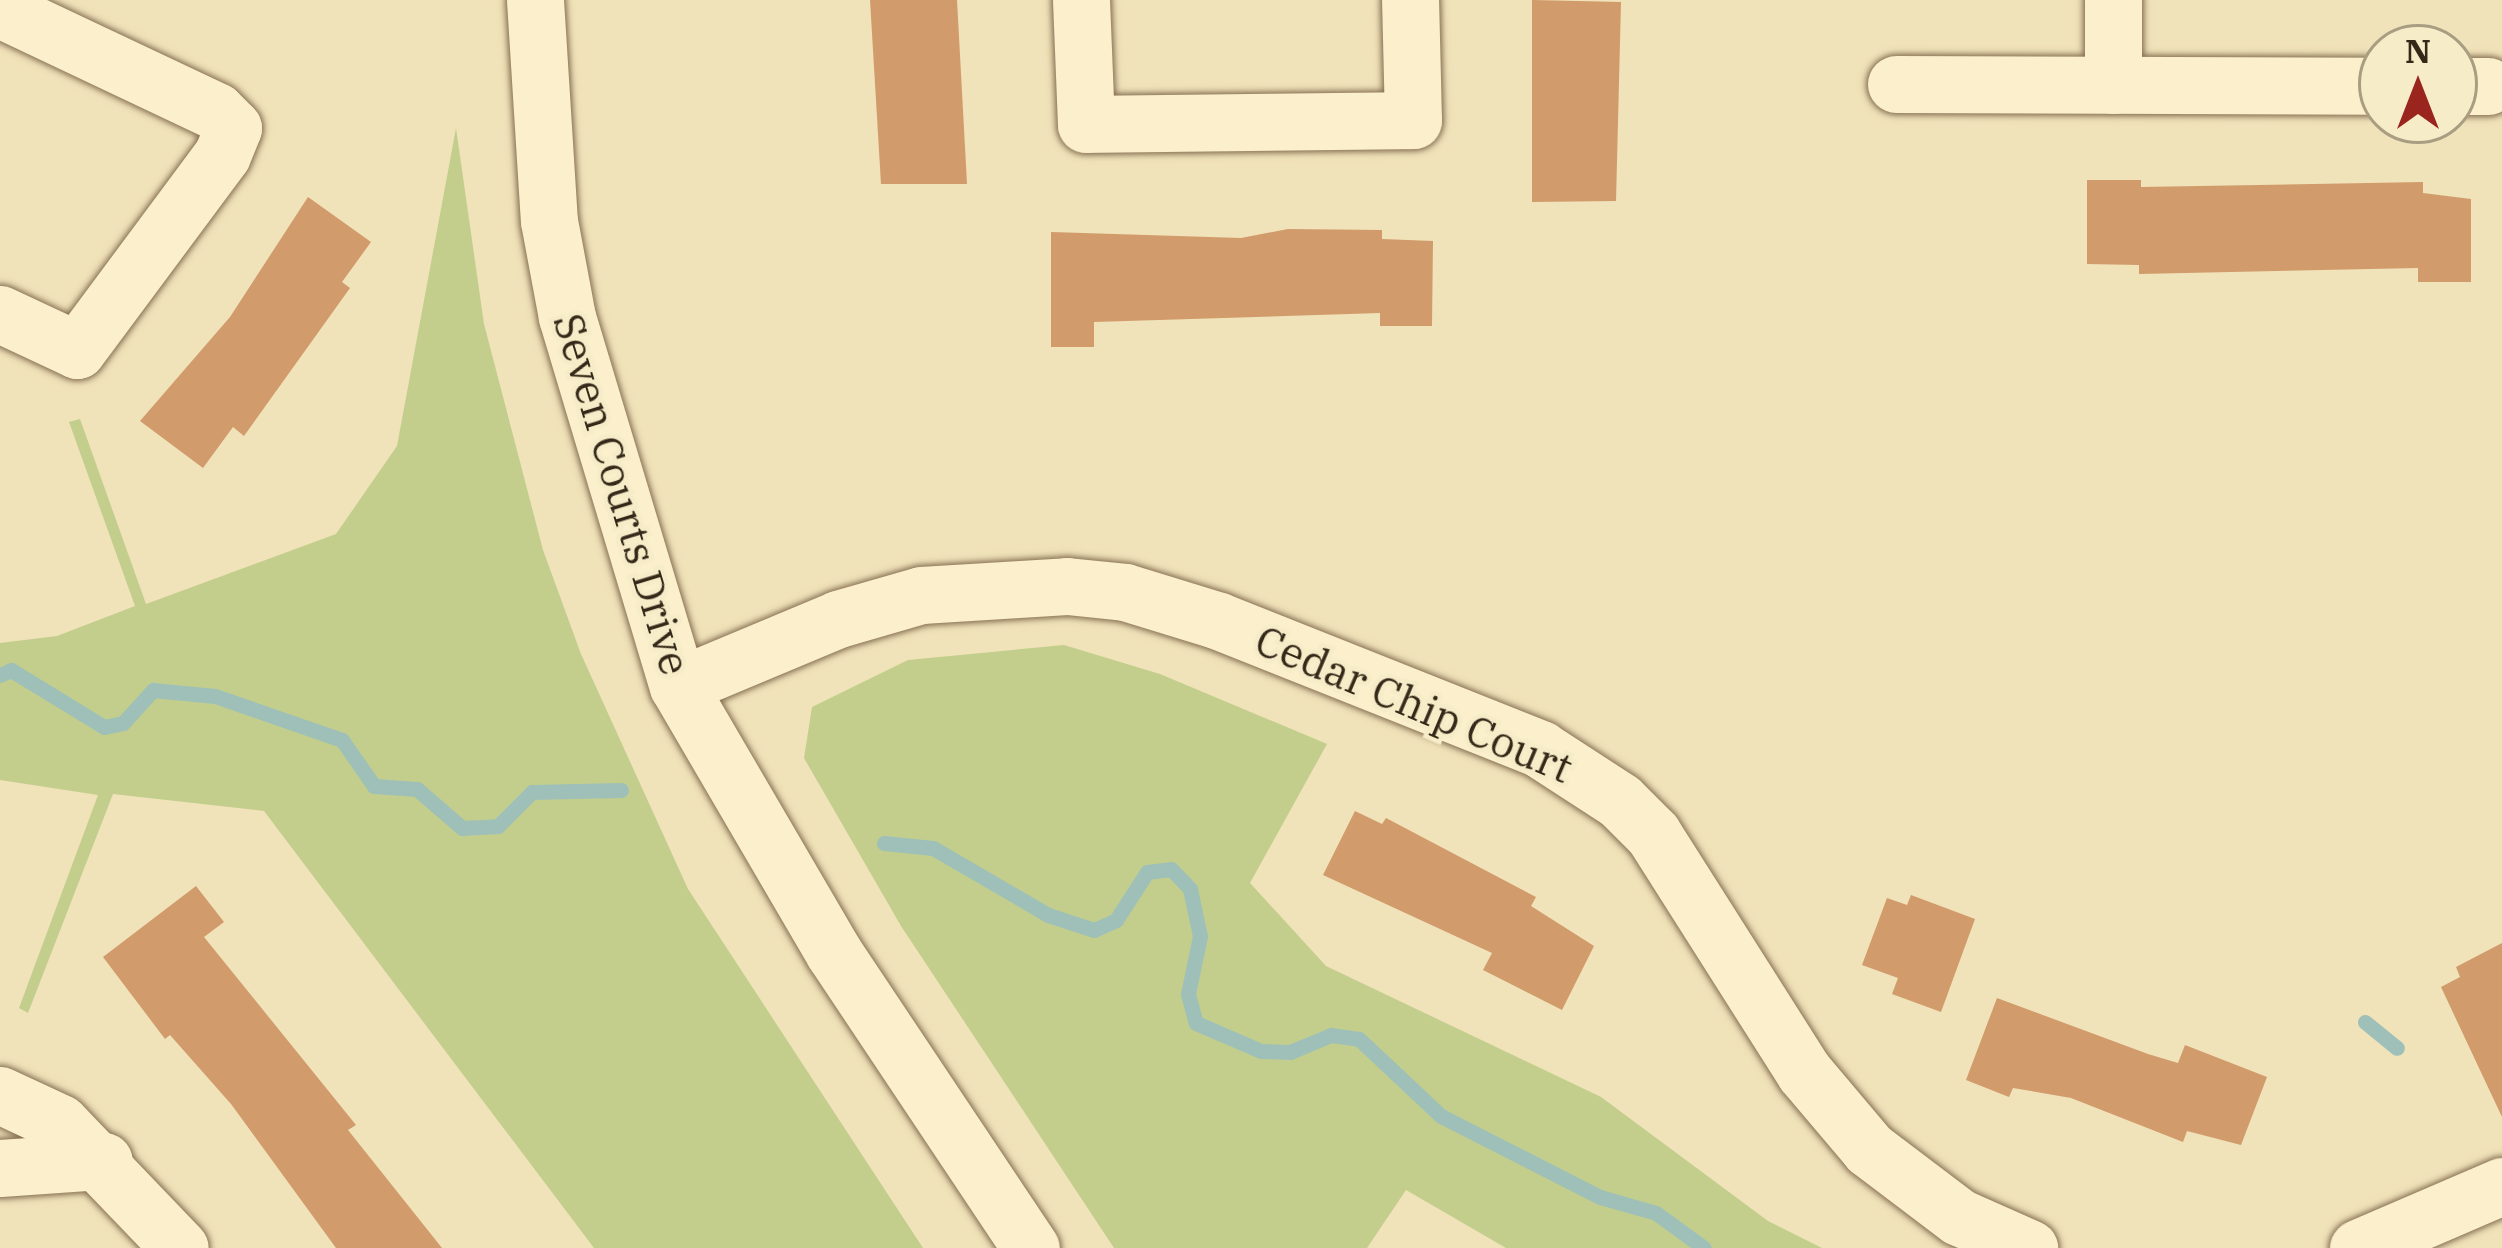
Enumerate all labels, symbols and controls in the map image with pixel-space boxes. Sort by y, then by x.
north arrow [2358,24,2478,144]
text: N [2405,29,2431,72]
street label: Seven Courts Drive [543,307,701,681]
street label: Cedar Chip Court [1248,615,1580,793]

